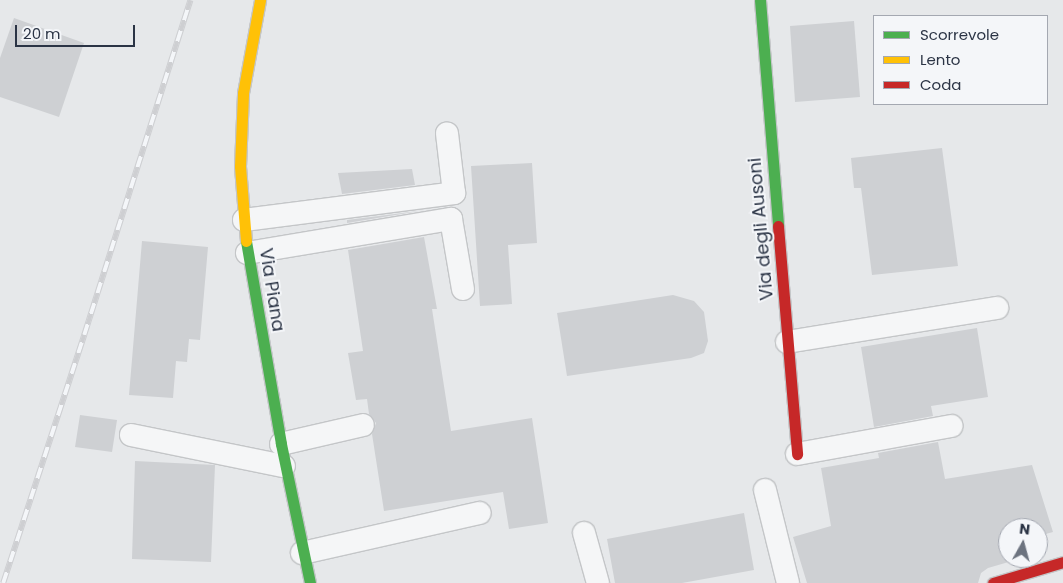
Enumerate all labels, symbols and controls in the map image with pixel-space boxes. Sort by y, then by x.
scale bar [18,15,138,47]
legend [873,15,1048,105]
text: 20 m [23,23,61,44]
text: Scorrevole [920,24,999,45]
text: Lento [920,49,960,70]
text: Coda [920,74,961,95]
street label: Via degli Ausoni [744,157,778,301]
street label: Via Piana [255,247,289,333]
north arrow [998,518,1048,568]
text: N [1018,519,1031,540]

